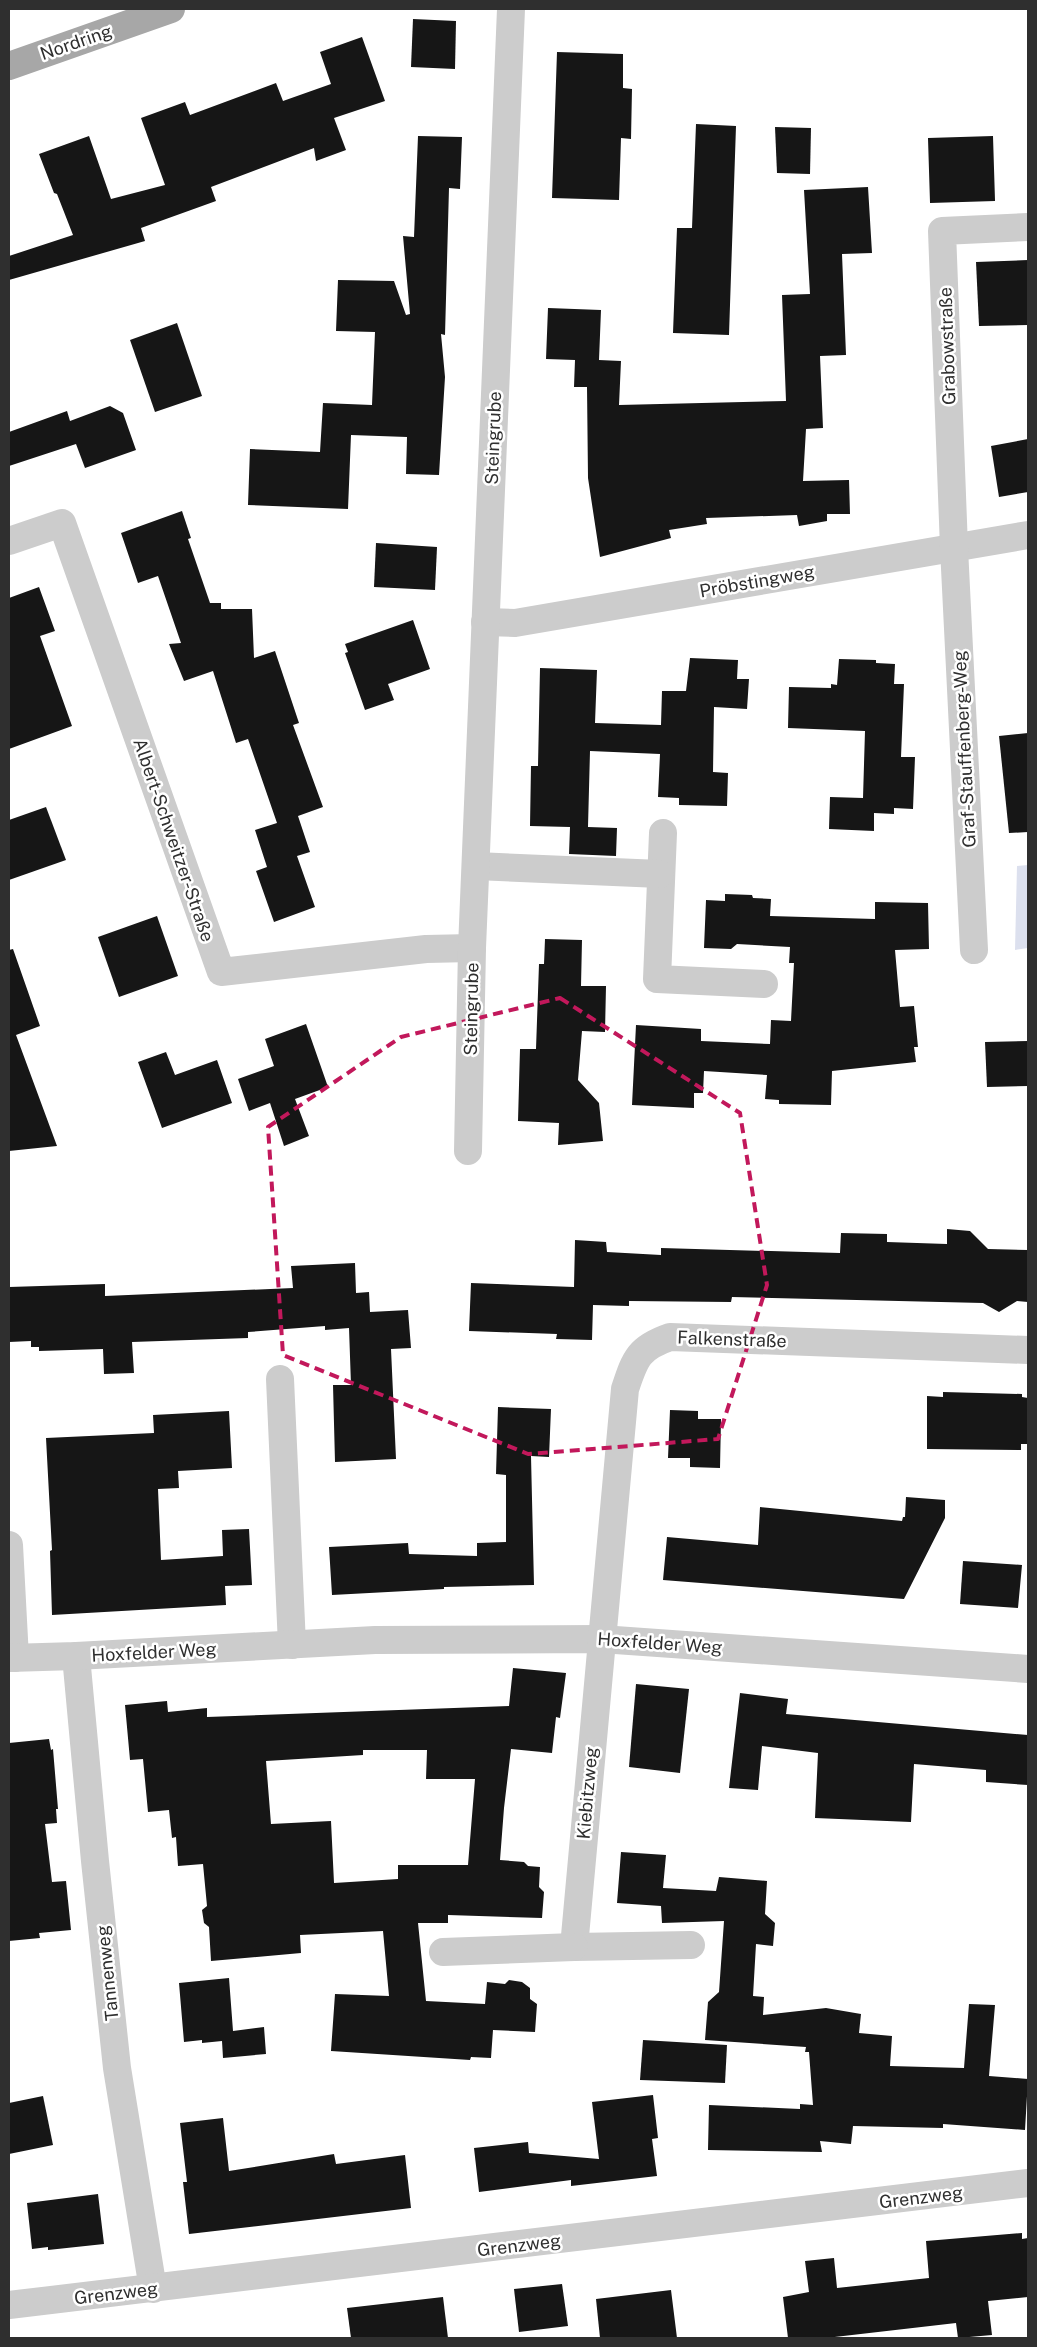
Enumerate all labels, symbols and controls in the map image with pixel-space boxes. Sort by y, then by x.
street label: Nordring [37,20,115,64]
street label: Grabowstraße [934,287,960,405]
street label: Steingrube [481,391,505,485]
street label: Pröbstingweg [698,561,816,601]
street label: Graf-Stauffenberg-Weg [948,650,980,848]
street label: Albert-Schweitzer-Straße [129,736,219,944]
street label: Steingrube [460,962,482,1056]
street label: Falkenstraße [677,1327,787,1351]
street label: Hoxfelder Weg [597,1628,723,1658]
street label: Hoxfelder Weg [91,1638,217,1666]
street label: Kiebitzweg [572,1746,602,1840]
street label: Tannenweg [92,1924,122,2022]
street label: Grenzweg [878,2181,964,2213]
street label: Grenzweg [476,2229,562,2261]
street label: Grenzweg [73,2277,159,2309]

